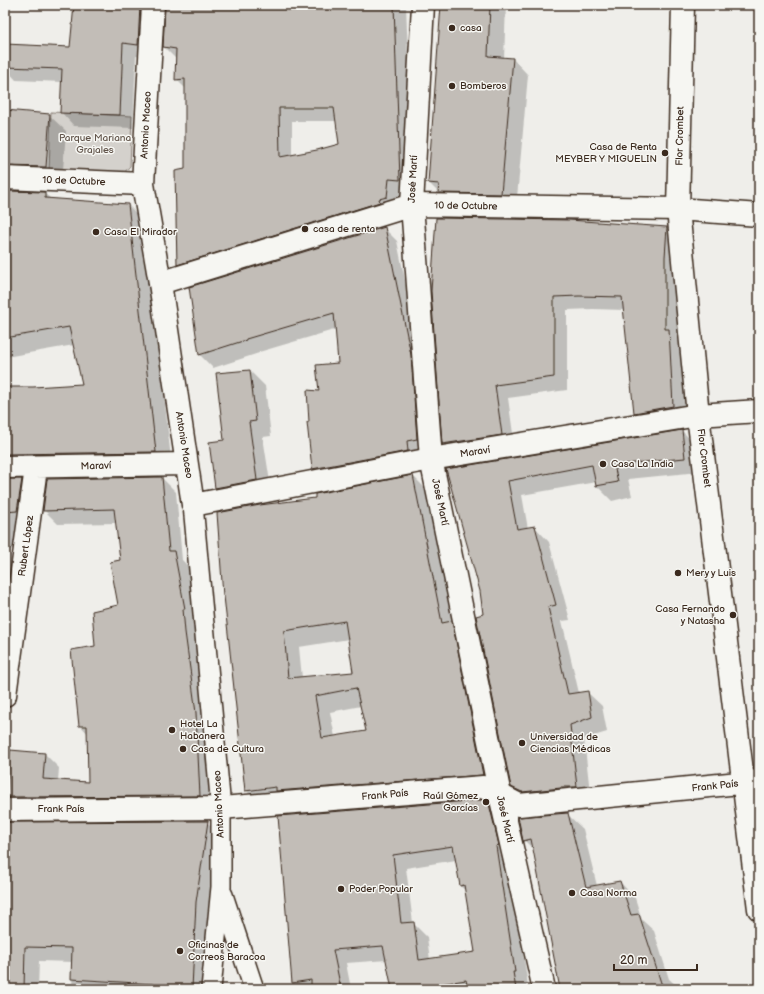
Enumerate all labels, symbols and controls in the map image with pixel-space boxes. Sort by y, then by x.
place label: casa [460,22,482,34]
marker: casa [447,23,457,33]
place label: Bomberos [460,80,507,92]
marker: Bomberos [447,81,457,91]
street label: Antonio Maceo [138,91,154,159]
street label: Flor Crombet [673,106,687,166]
park label: Parque Mariana Grajales [59,132,131,156]
place label: Casa de Renta MEYBER Y MIGUELIN [555,141,657,165]
marker: Casa de Renta MEYBER Y MIGUELIN [660,148,670,158]
street label: José Martí [406,154,420,203]
street label: 10 de Octubre [42,174,106,188]
street label: 10 de Octubre [434,199,498,213]
place label: casa de renta [313,223,375,235]
marker: casa de renta [300,224,310,234]
place label: Casa El Mirador [104,226,177,238]
marker: Casa El Mirador [91,227,101,237]
street label: Antonio Maceo [173,411,195,480]
street label: Flor Crombet [694,428,714,488]
street label: Maraví [459,444,492,460]
place label: Casa La India [611,458,674,470]
street label: Maraví [81,459,112,473]
marker: Casa La India [598,459,608,469]
street label: José Martí [429,477,451,527]
street label: Rubert López [16,515,36,577]
place label: Mery y Luis [686,567,736,579]
marker: Mery y Luis [673,568,683,578]
place label: Casa Fernando y Natasha [655,603,725,627]
marker: Casa Fernando y Natasha [728,610,738,620]
place label: Hotel La Habanera [180,718,225,742]
marker: Hotel La Habanera [167,725,177,735]
place label: Universidad de Ciencias Médicas [530,731,611,755]
marker: Universidad de Ciencias Médicas [517,738,527,748]
place label: Casa de Cultura [191,743,264,755]
marker: Casa de Cultura [178,744,188,754]
street label: Antonio Maceo [211,770,227,838]
street label: Frank País [691,778,739,794]
street label: Frank País [361,787,409,803]
place label: Raúl Gómez Garcías [423,790,478,814]
street label: José Martí [494,794,516,844]
marker: Raúl Gómez Garcías [481,797,491,807]
street label: Frank País [37,803,85,815]
place label: Poder Popular [349,883,413,895]
marker: Poder Popular [336,884,346,894]
place label: Casa Norma [580,887,637,899]
marker: Casa Norma [567,888,577,898]
place label: Oficinas de Correos Baracoa [188,939,266,963]
marker: Oficinas de Correos Baracoa [175,946,185,956]
scale bar [614,946,697,972]
text: 20 m [620,953,647,968]

